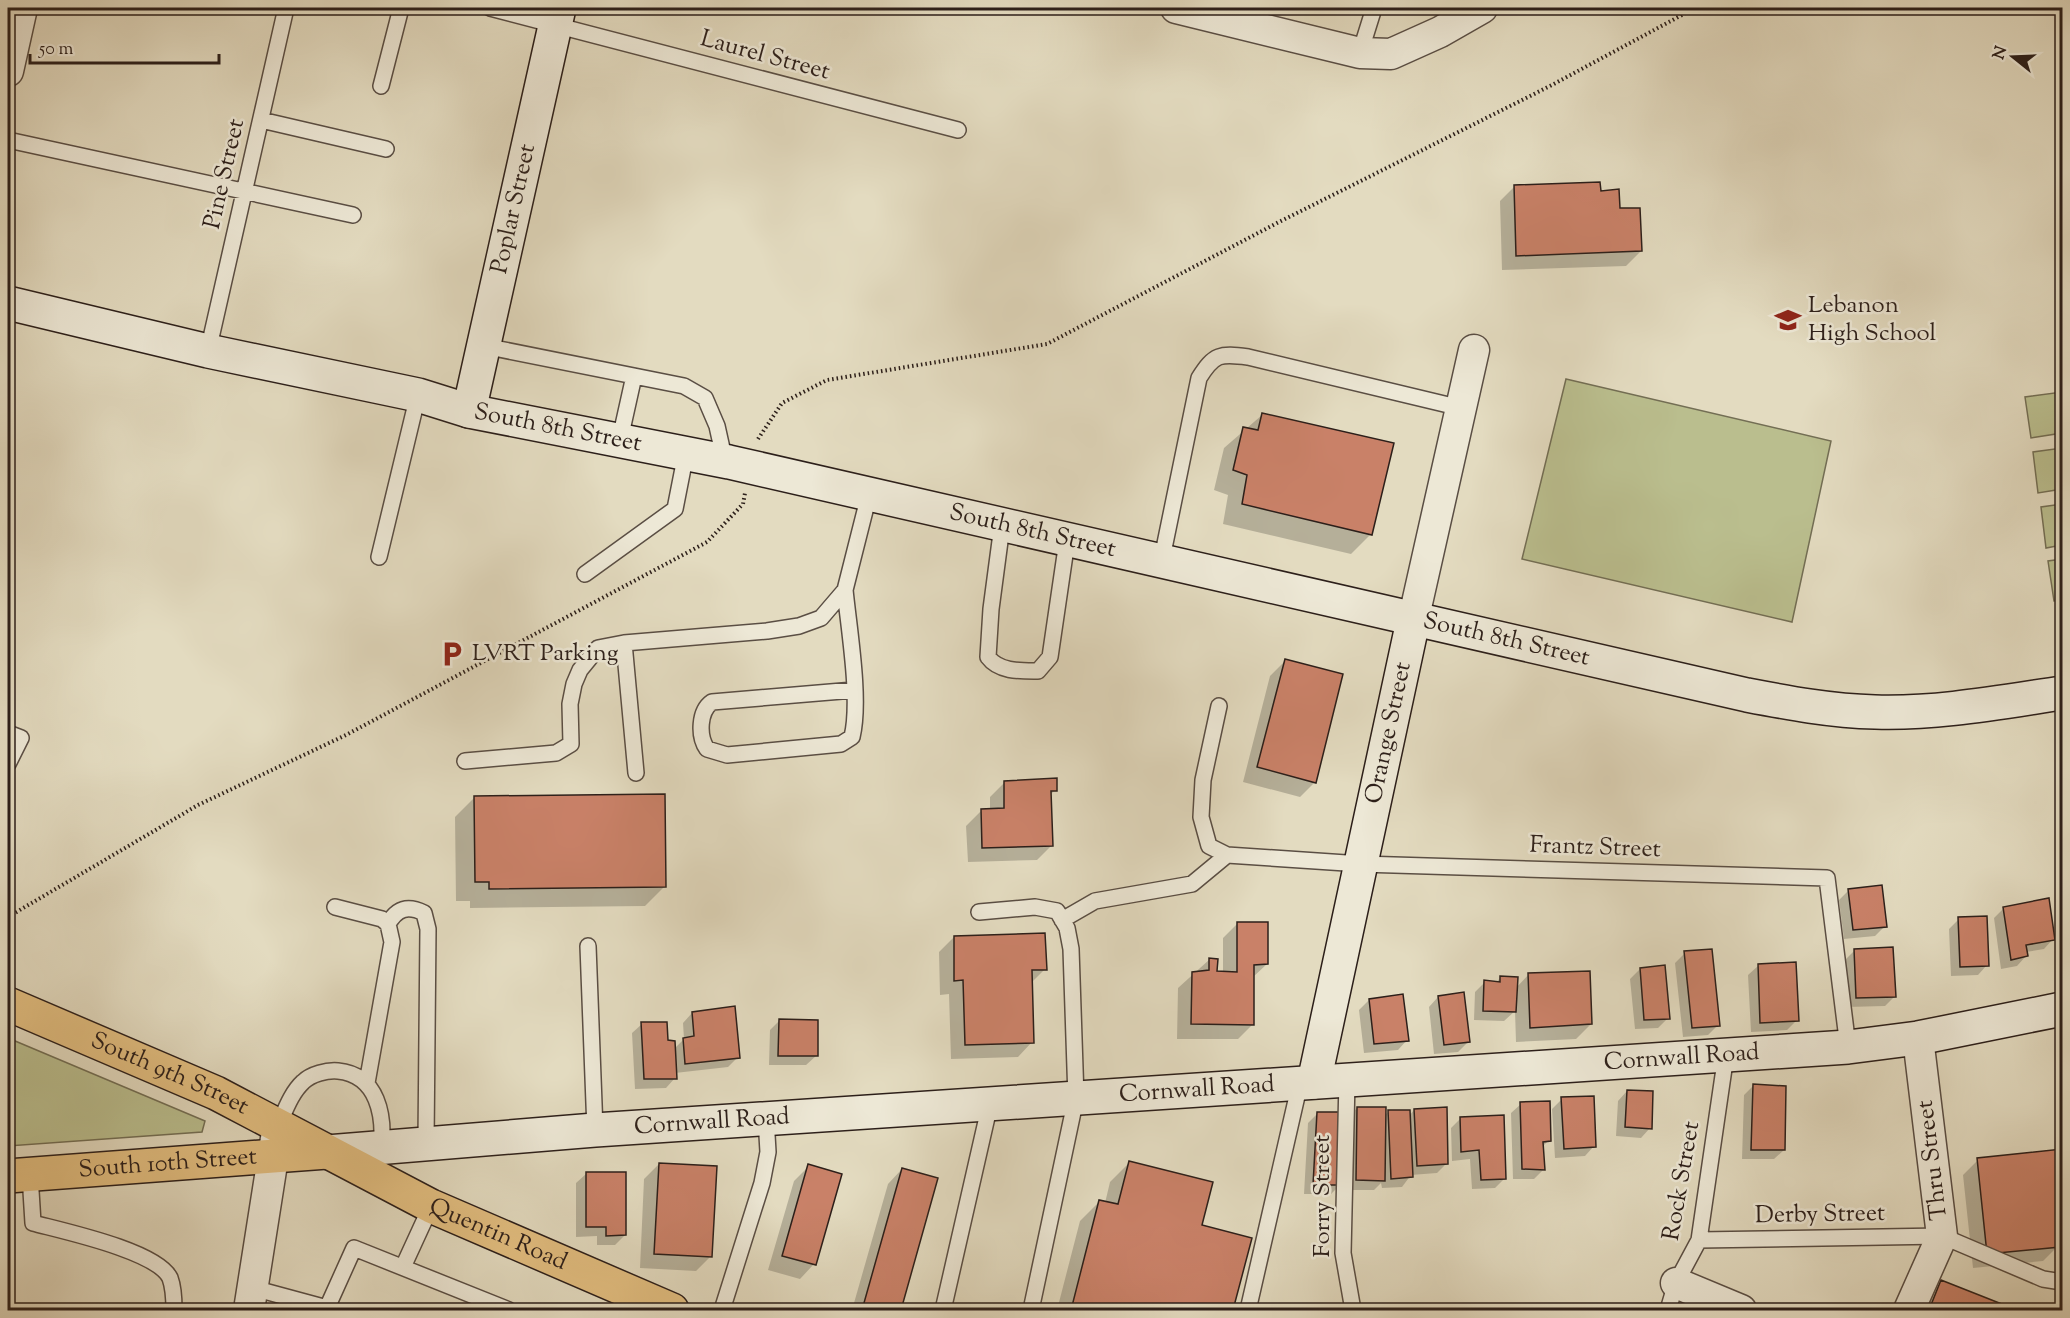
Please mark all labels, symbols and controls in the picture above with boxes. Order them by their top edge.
street label: Laurel Street [696,22,834,90]
scale bar [30,27,219,65]
north arrow [1983,27,2043,87]
text: 50 m [38,37,74,63]
text: N [1988,43,2014,63]
street label: Pine Street [196,115,254,233]
street label: Poplar Street [483,141,545,277]
place label: Lebanon High School [1808,289,1937,351]
school or university icon: Lebanon High School [1773,305,1803,335]
street label: South 8th Street [471,395,644,461]
street label: South 8th Street [946,496,1119,567]
street label: South 8th Street [1420,604,1593,675]
place label: LVRT Parking [472,637,619,671]
parking icon: LVRT Parking [437,639,467,669]
street label: Orange Street [1357,659,1421,807]
street label: Frantz Street [1529,829,1661,867]
street label: South 9th Street [85,1024,255,1124]
street label: Cornwall Road [1603,1036,1761,1080]
street label: Cornwall Road [1118,1068,1276,1112]
street label: Thru Street [1909,1098,1957,1222]
street label: Cornwall Road [633,1100,791,1144]
street label: Rock Street [1655,1119,1709,1243]
street label: Forry Street [1306,1134,1340,1258]
street label: South 10th Street [77,1140,258,1188]
street label: Quentin Road [423,1190,573,1280]
street label: Derby Street [1755,1197,1885,1233]

